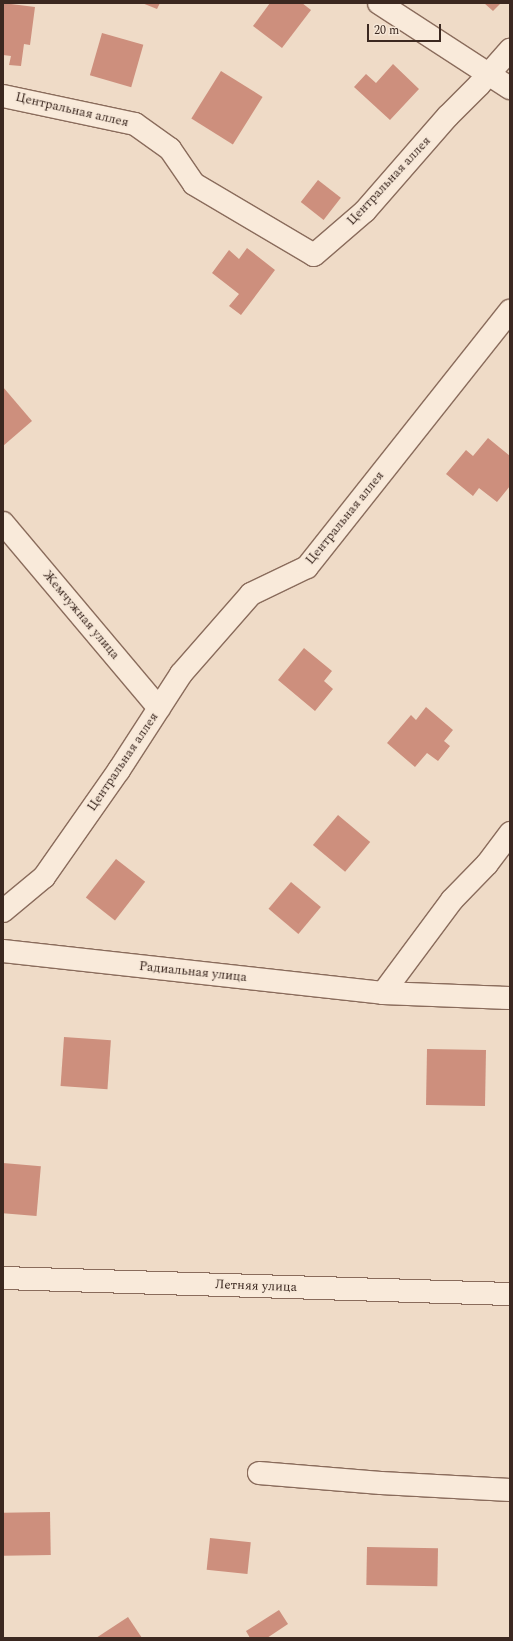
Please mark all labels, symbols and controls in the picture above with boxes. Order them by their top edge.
scale bar [369,16,443,42]
text: 20 m [374,21,399,40]
street label: Центральная аллея [14,89,130,131]
street label: Центральная аллея [344,133,434,229]
street label: Центральная аллея [303,468,387,568]
street label: Жемчужная улица [39,567,123,663]
street label: Центральная аллея [84,710,162,814]
street label: Радиальная улица [138,959,248,985]
street label: Летняя улица [215,1277,297,1295]

